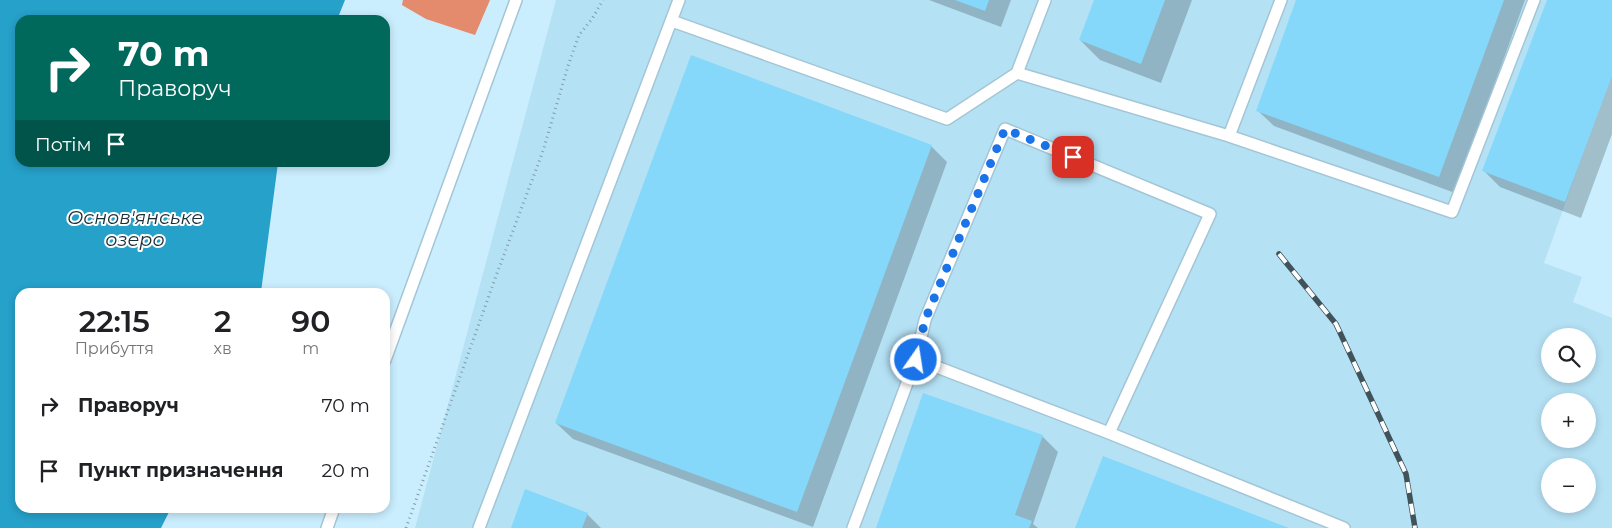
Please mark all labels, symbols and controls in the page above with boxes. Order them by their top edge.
text: 70 m [118,32,209,75]
icon: right [35,35,100,100]
text: Праворуч [118,75,232,102]
icon: arrive [102,130,130,158]
text: Потім [35,133,92,156]
pin [1052,136,1094,178]
icon: arrive [1059,143,1087,171]
water label: Основ'янське озеро [67,206,203,251]
text: 22:15 [79,303,150,340]
text: 2 [214,303,231,340]
text: 90 [291,303,330,340]
map controls [1541,328,1596,513]
button: search [1541,328,1596,383]
position arrow [889,333,941,385]
text: Прибуття [75,339,154,358]
text: хв [214,339,232,358]
text: m [302,339,319,358]
icon: right [35,392,63,420]
button: + [1541,393,1596,448]
text: Праворуч [78,394,179,417]
text: 70 m [321,394,370,417]
icon: arrive [35,457,63,485]
button: − [1541,458,1596,513]
text: Пункт призначення [78,459,284,482]
text: 20 m [322,459,370,482]

